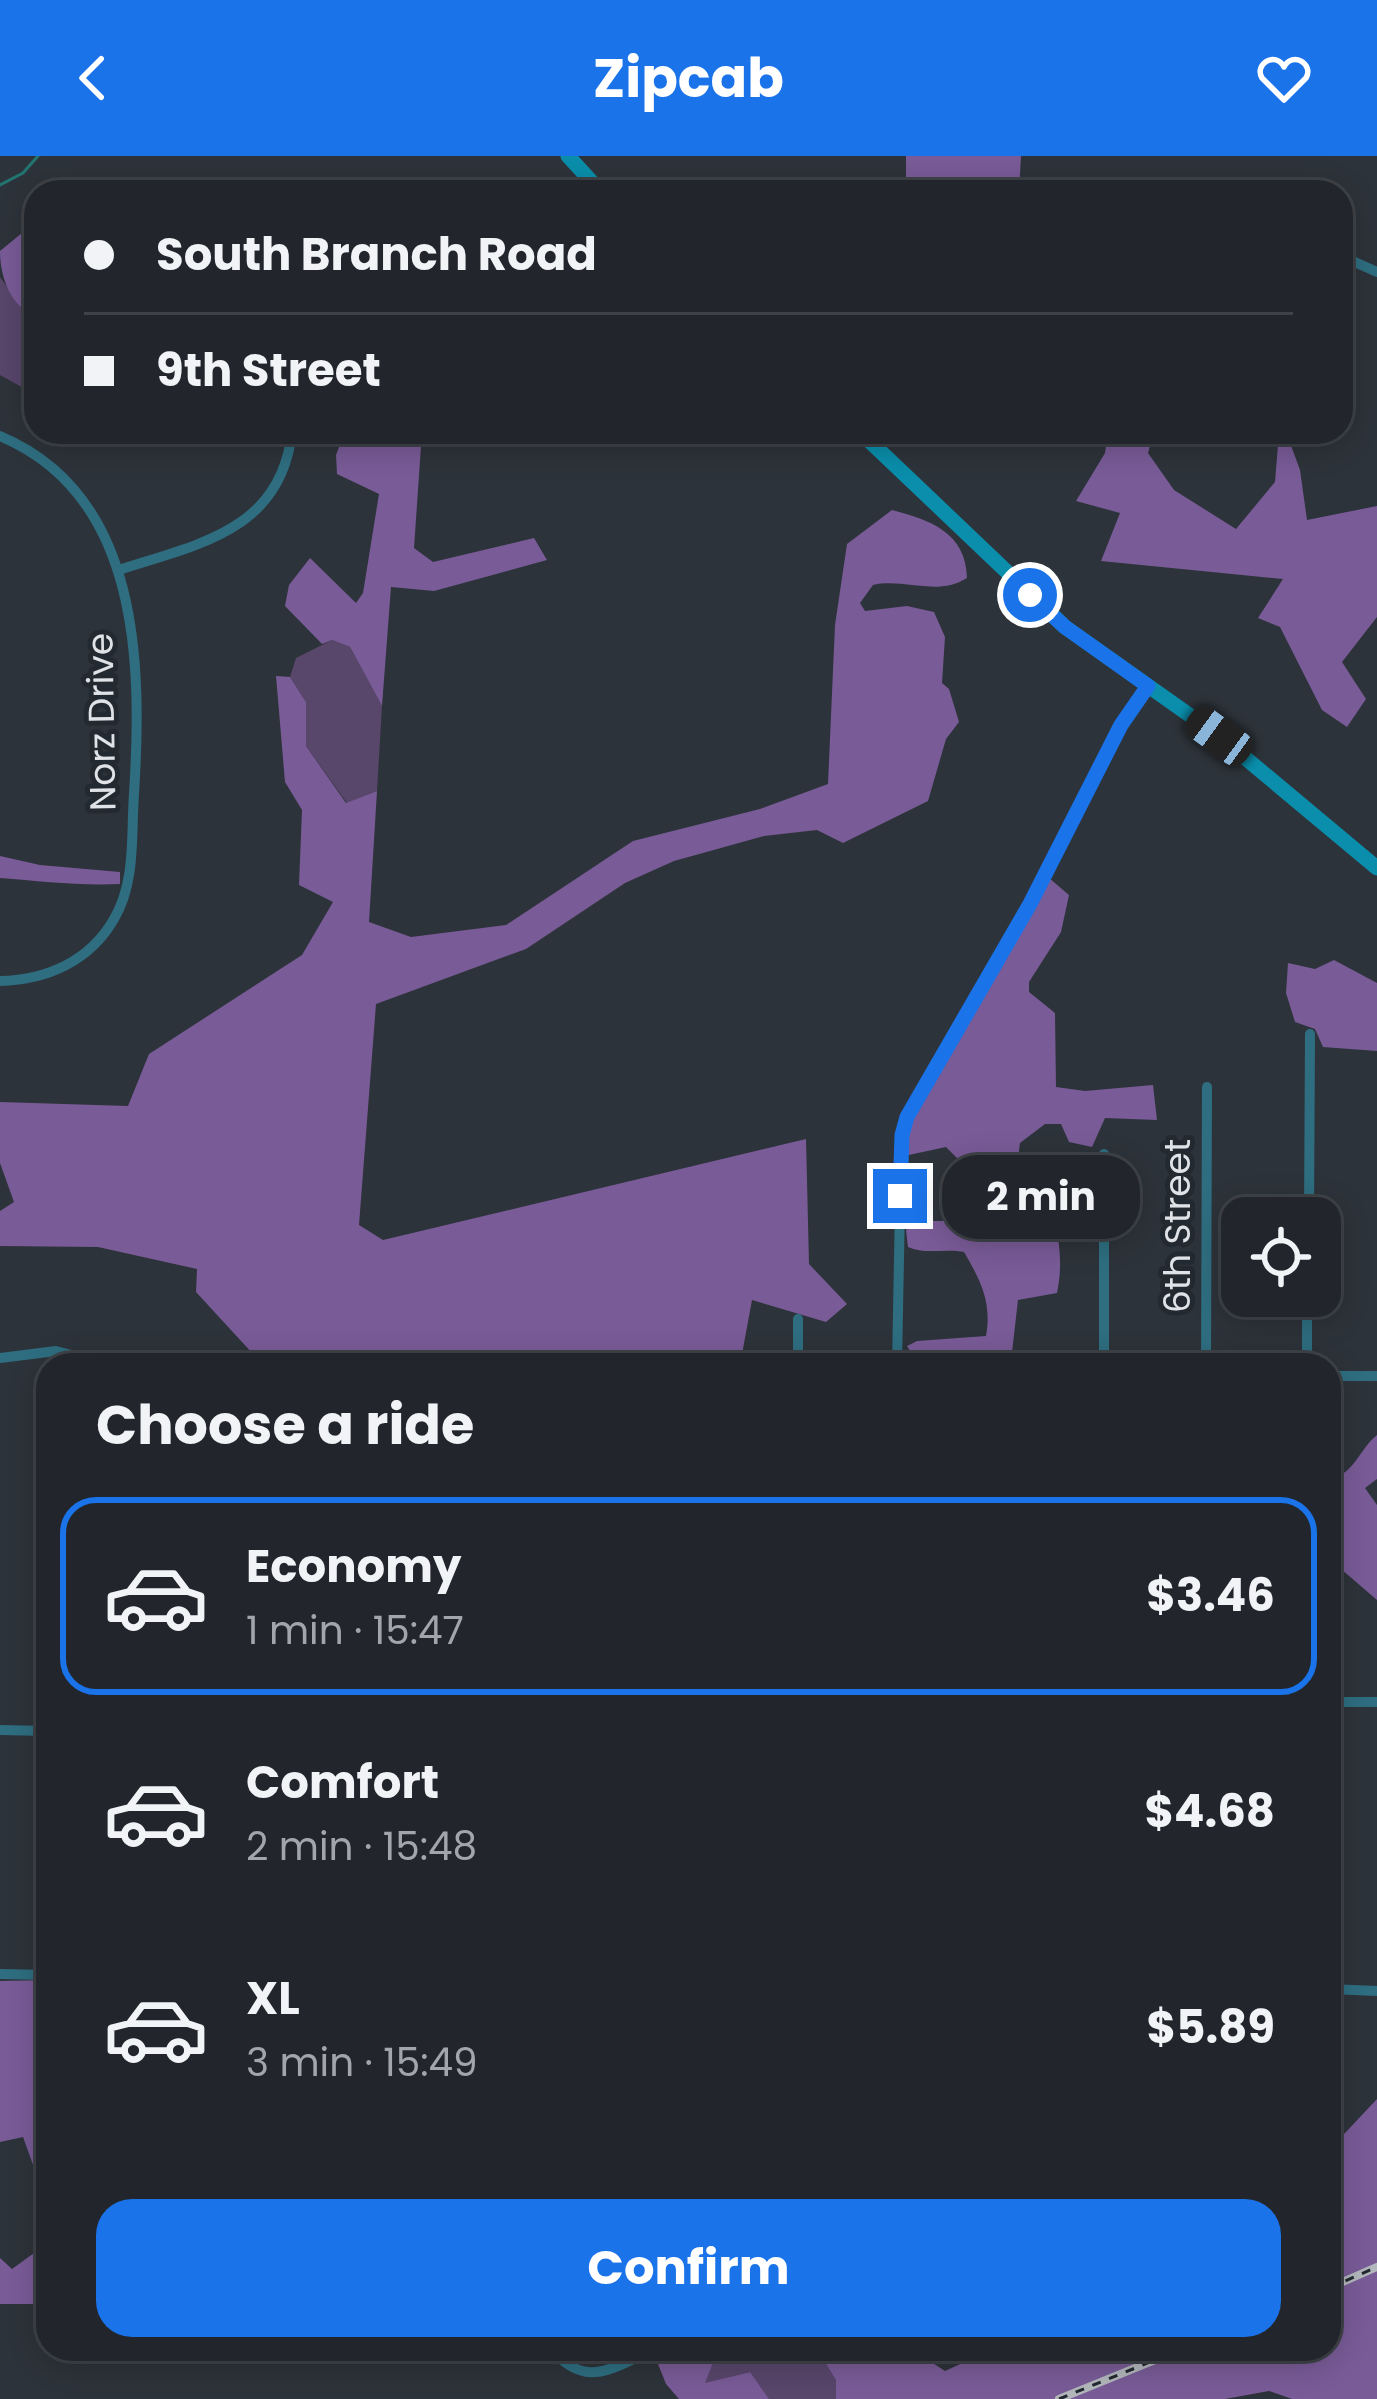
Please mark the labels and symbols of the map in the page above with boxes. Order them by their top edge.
route start [1003,568,1057,622]
street label: Norz Drive [74,633,129,811]
car [1179,700,1259,772]
street label: 6th Street [1152,1139,1203,1313]
callout: 2 min [942,1154,1140,1238]
route end [873,1169,927,1223]

